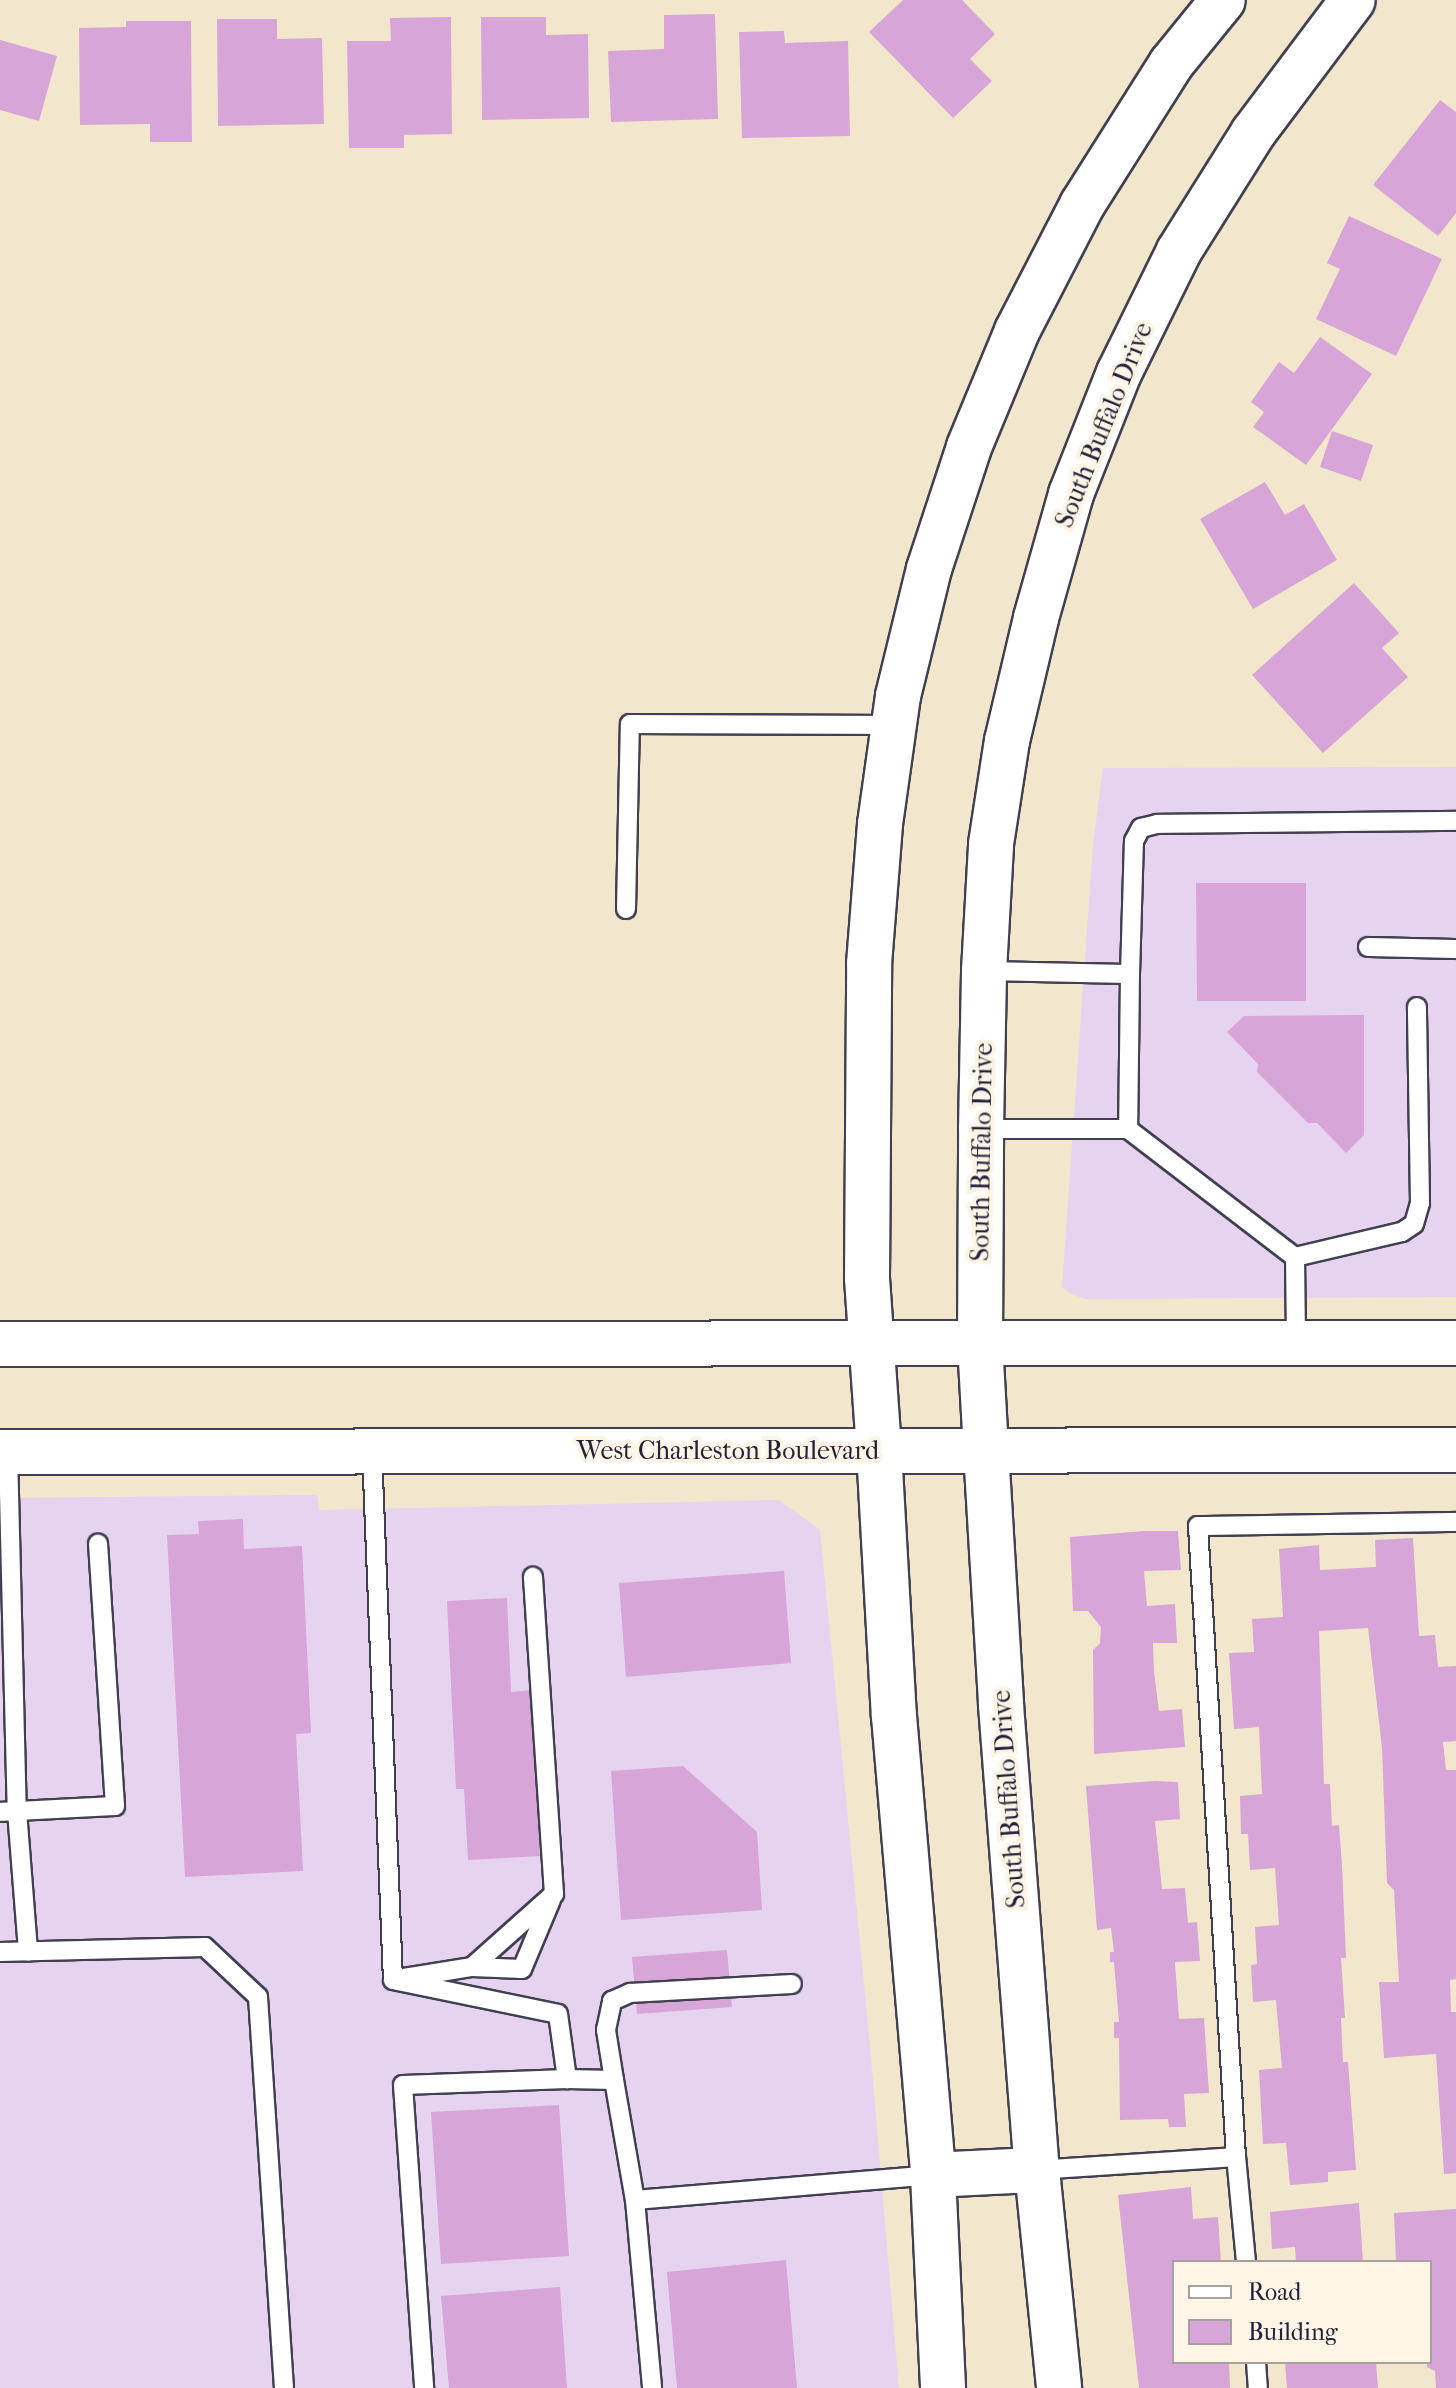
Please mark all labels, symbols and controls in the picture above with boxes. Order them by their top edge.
street label: South Buffalo Drive [1049,318,1159,532]
street label: South Buffalo Drive [964,1042,1000,1262]
street label: West Charleston Boulevard [577,1435,879,1467]
street label: South Buffalo Drive [986,1689,1032,1909]
legend [1172,2260,1432,2364]
text: Road [1248,2278,1301,2306]
text: Building [1248,2318,1338,2346]

